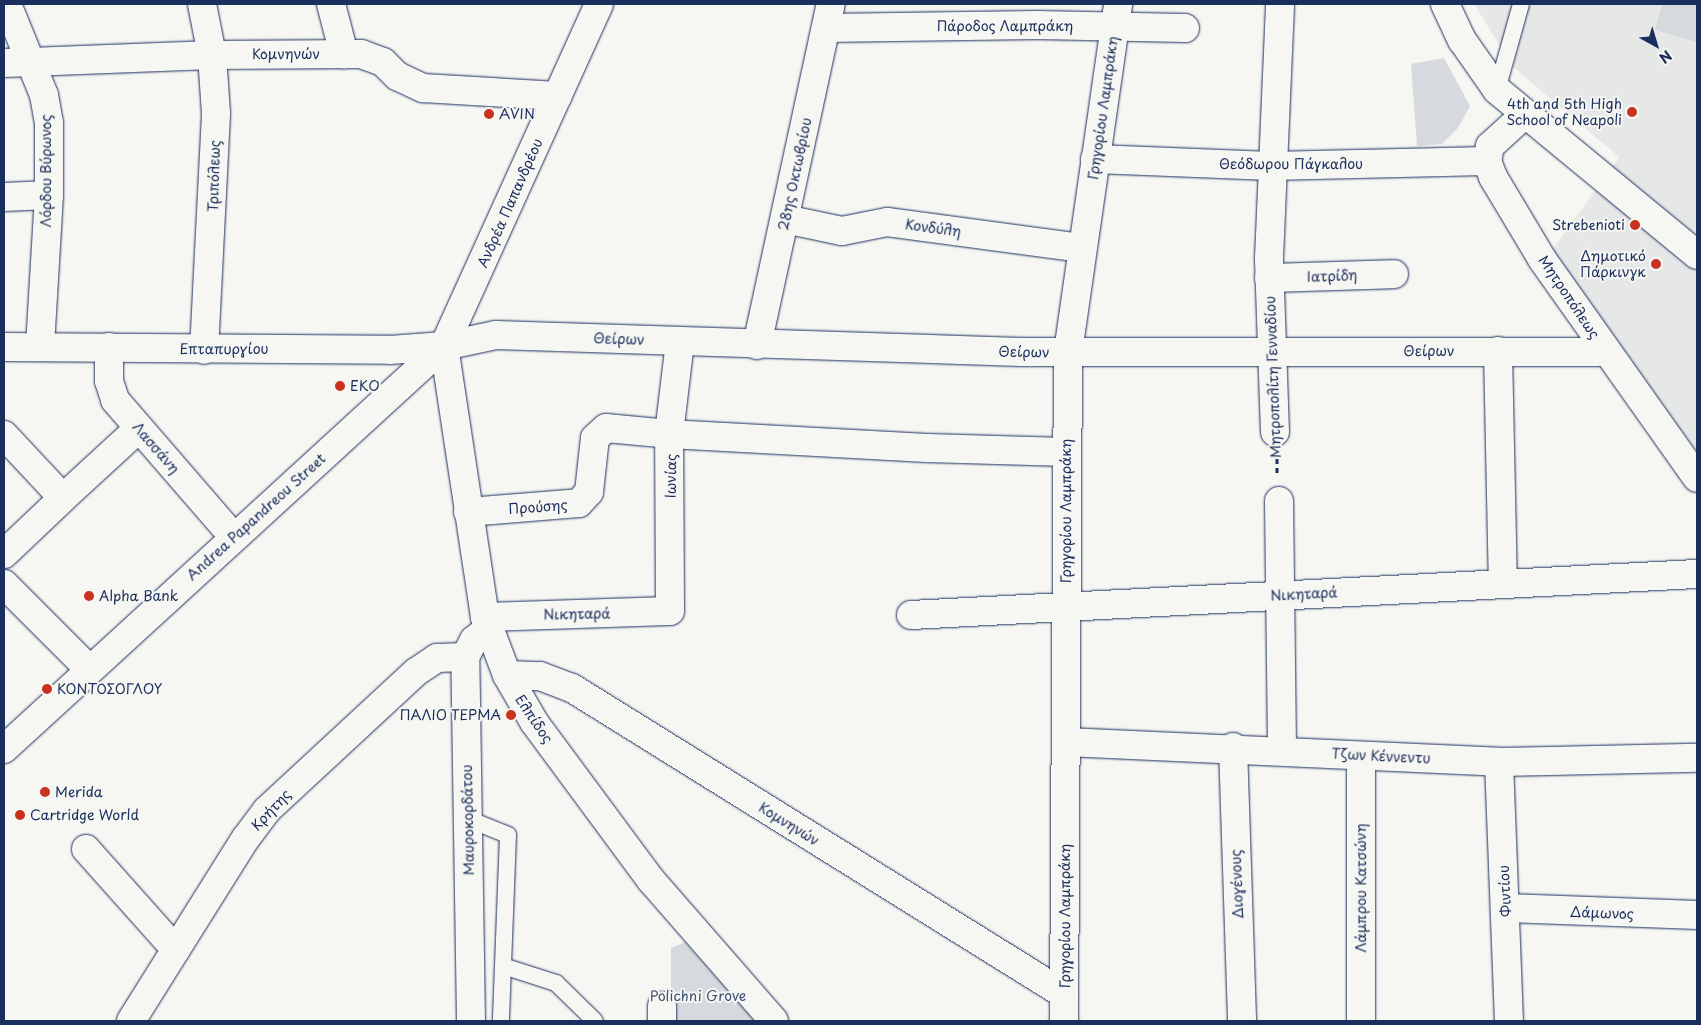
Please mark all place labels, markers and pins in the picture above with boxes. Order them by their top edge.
place label: 4th and 5th High School of Neapoli [1506,96,1622,128]
place label: AVIN [499,106,535,122]
marker: 4th and 5th High School of Neapoli [1626,106,1638,118]
marker: AVIN [483,108,495,120]
place label: Strebenioti [1552,217,1625,233]
marker: Strebenioti [1629,219,1641,231]
place label: Δημοτικό Πάρκινγκ [1580,248,1646,280]
marker: Δημοτικό Πάρκινγκ [1650,258,1662,270]
place label: ΕΚΟ [350,378,380,394]
marker: ΕΚΟ [334,380,346,392]
place label: Alpha Bank [99,588,178,604]
marker: Alpha Bank [83,590,95,602]
place label: ΚΟΝΤΟΣΟΓΛΟΥ [57,681,162,697]
marker: ΚΟΝΤΟΣΟΓΛΟΥ [41,683,53,695]
place label: ΠΑΛΙΟ ΤΕΡΜΑ [399,707,501,723]
marker: ΠΑΛΙΟ ΤΕΡΜΑ [505,709,517,721]
place label: Merida [55,784,103,800]
marker: Merida [39,786,51,798]
place label: Cartridge World [30,807,139,823]
marker: Cartridge World [14,809,26,821]

